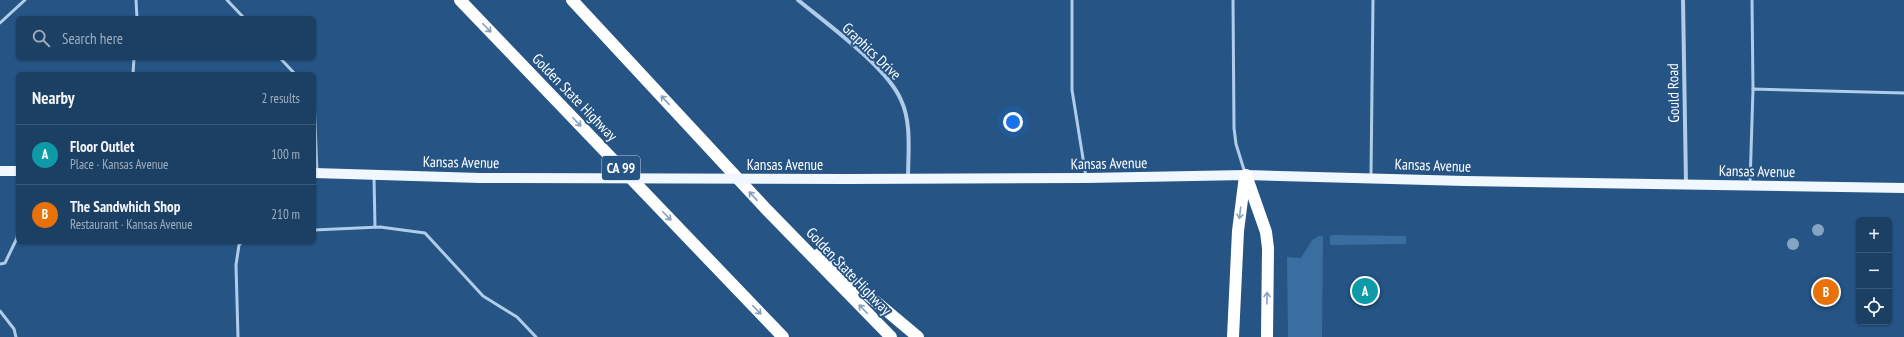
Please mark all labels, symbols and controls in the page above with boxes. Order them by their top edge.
search box [16,16,316,60]
street label: Graphics Drive [839,18,905,84]
one-way arrow [482,23,492,33]
icon: search [30,27,52,49]
text: Search here [62,29,123,48]
street label: Golden State Highway [528,49,622,145]
street label: Gould Road [1663,63,1683,123]
text: Nearby [32,87,75,109]
text: 2 results [261,90,300,107]
one-way arrow [661,96,670,106]
your location [1003,112,1023,132]
one-way arrow [572,117,582,127]
text: Floor Outlet [70,137,134,156]
text: A [42,146,48,163]
text: 100 m [271,146,300,163]
street label: Kansas Avenue [423,152,499,172]
street label: Kansas Avenue [1071,153,1147,173]
street label: Kansas Avenue [1394,154,1472,176]
street label: Kansas Avenue [747,155,823,174]
text: Place · Kansas Avenue [70,156,168,173]
road number: CA 99 [602,156,640,180]
street label: Kansas Avenue [1719,161,1795,181]
one-way arrow [749,190,758,201]
text: The Sandwhich Shop [70,197,180,216]
text: B [42,206,48,223]
text: 210 m [271,206,300,223]
one-way arrow [1236,206,1244,219]
one-way arrow [662,211,672,221]
text: Restaurant · Kansas Avenue [70,216,193,233]
map controls [1856,217,1892,325]
button: + [1856,217,1892,253]
street label: Golden State Highway [802,223,896,319]
button: − [1856,253,1892,289]
pin: A [1352,276,1378,306]
pin: B [1813,277,1839,307]
button: locate [1856,289,1892,325]
one-way arrow [1263,292,1271,305]
one-way arrow [859,304,868,314]
one-way arrow [752,305,762,315]

